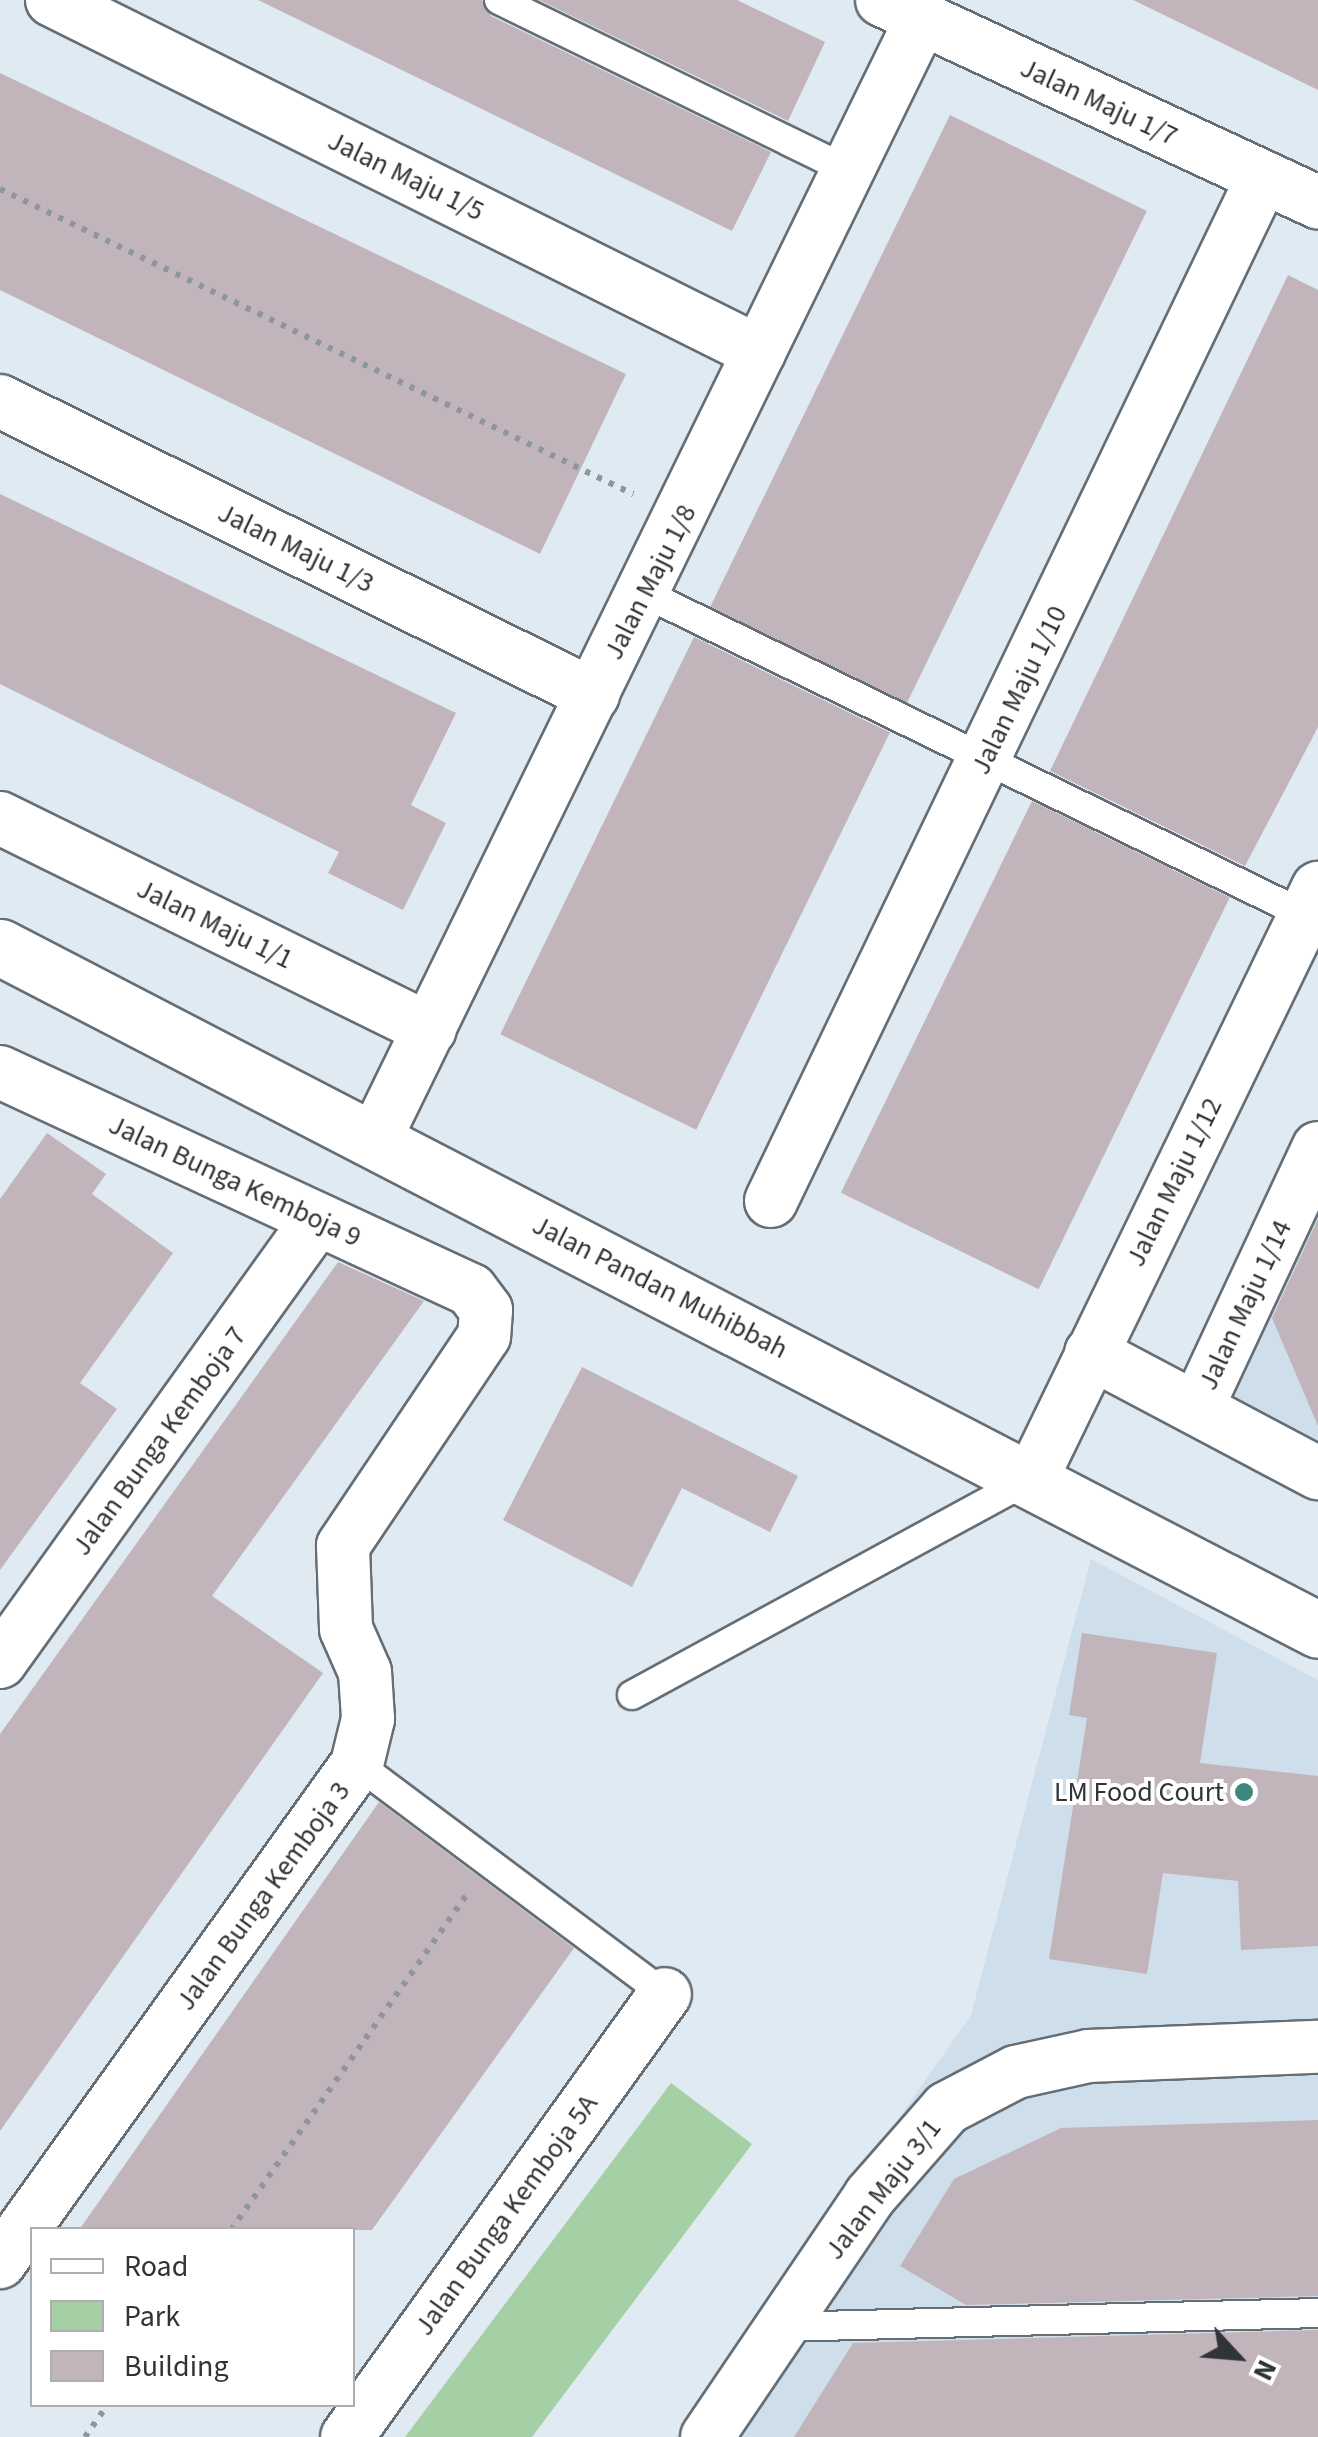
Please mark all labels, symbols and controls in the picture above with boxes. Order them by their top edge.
street label: Jalan Maju 1/7 [1015,51,1183,153]
street label: Jalan Maju 1/5 [322,124,490,228]
street label: Jalan Maju 1/3 [212,496,380,600]
street label: Jalan Maju 1/8 [597,499,703,665]
street label: Jalan Maju 1/10 [964,600,1074,780]
street label: Jalan Maju 1/1 [131,872,299,976]
street label: Jalan Maju 1/12 [1119,1092,1229,1272]
street label: Jalan Bunga Kemboja 9 [104,1108,366,1254]
street label: Jalan Pandan Muhibbah [527,1208,793,1366]
street label: Jalan Maju 1/14 [1191,1215,1299,1395]
street label: Jalan Bunga Kemboja 7 [65,1320,253,1562]
street label: Jalan Bunga Kemboja 3 [169,1775,357,2017]
place label: LM Food Court [1054,1775,1224,1809]
marker: LM Food Court [1233,1781,1255,1803]
street label: Jalan Bunga Kemboja 5A [407,2088,605,2342]
street label: Jalan Maju 3/1 [818,2112,948,2266]
legend [30,2227,355,2407]
text: Road [124,2245,188,2288]
text: Park [124,2295,180,2338]
north arrow [1188,2307,1288,2407]
text: Building [124,2345,229,2388]
text: N [1243,2353,1287,2387]

